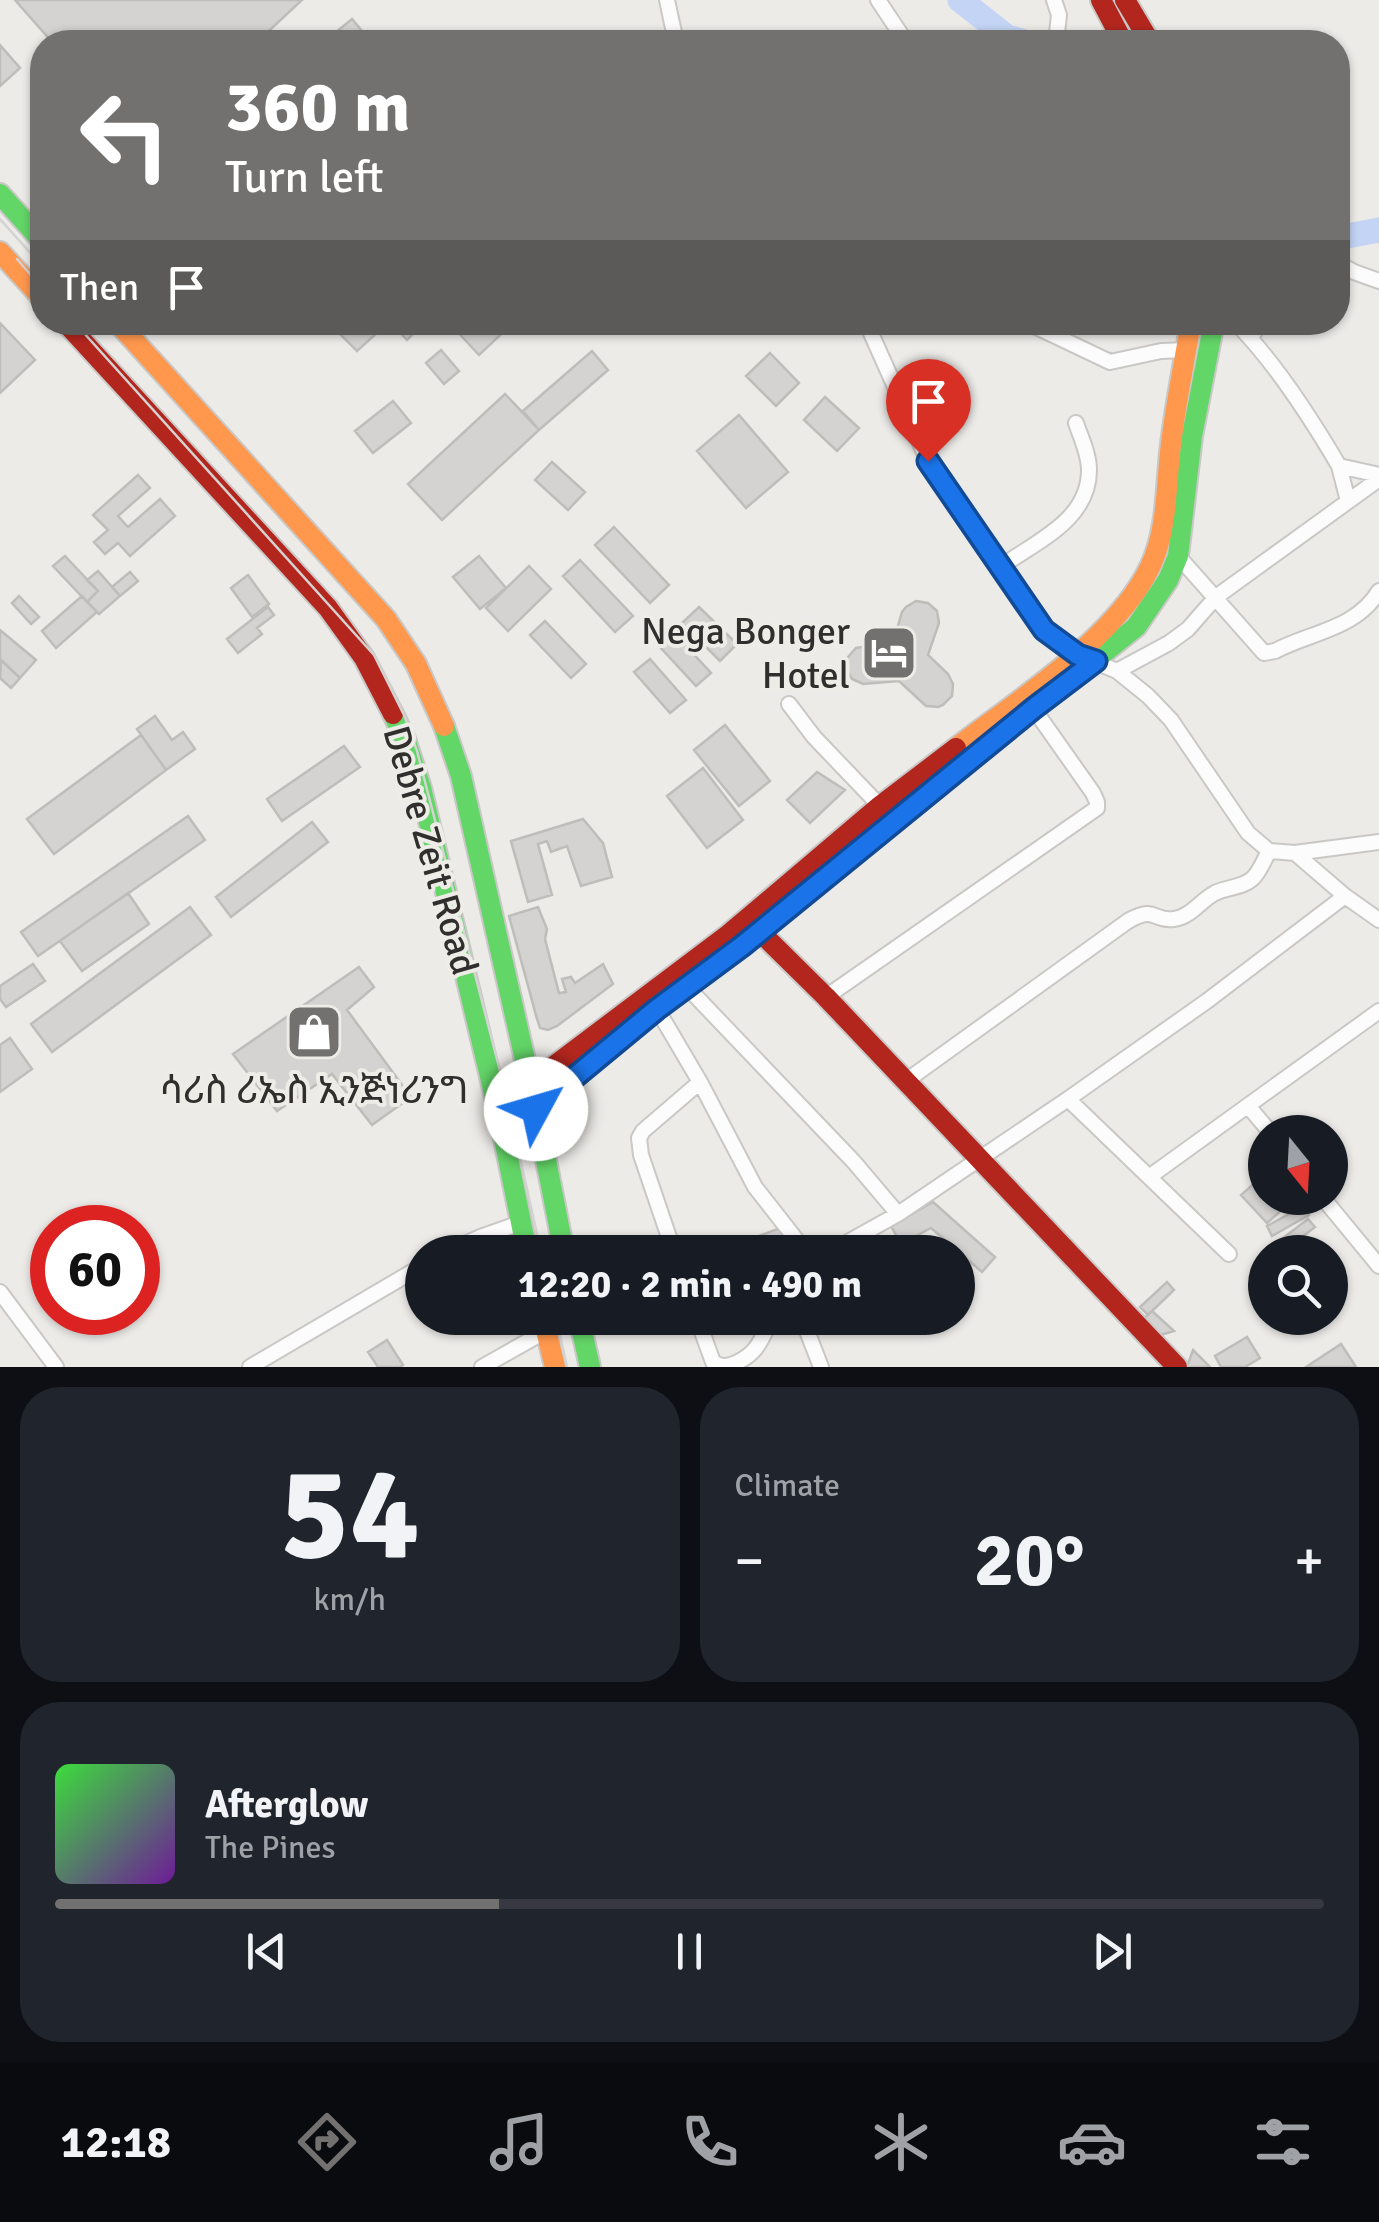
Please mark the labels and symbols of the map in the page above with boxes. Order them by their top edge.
pin [886,359,971,462]
place label: Nega Bonger Hotel [641,608,850,699]
hotel icon: Nega Bonger Hotel [859,623,919,683]
street label: Debre Zeit Road [373,720,489,980]
shop icon: ሳሪስ ሪኤስ ኢንጅነሪንግ [284,1002,344,1062]
position arrow [484,1057,588,1161]
place label: ሳሪስ ሪኤስ ኢንጅነሪንግ [160,1067,468,1114]
north arrow [1248,1115,1348,1215]
speed limit sign: 60 [30,1205,160,1335]

